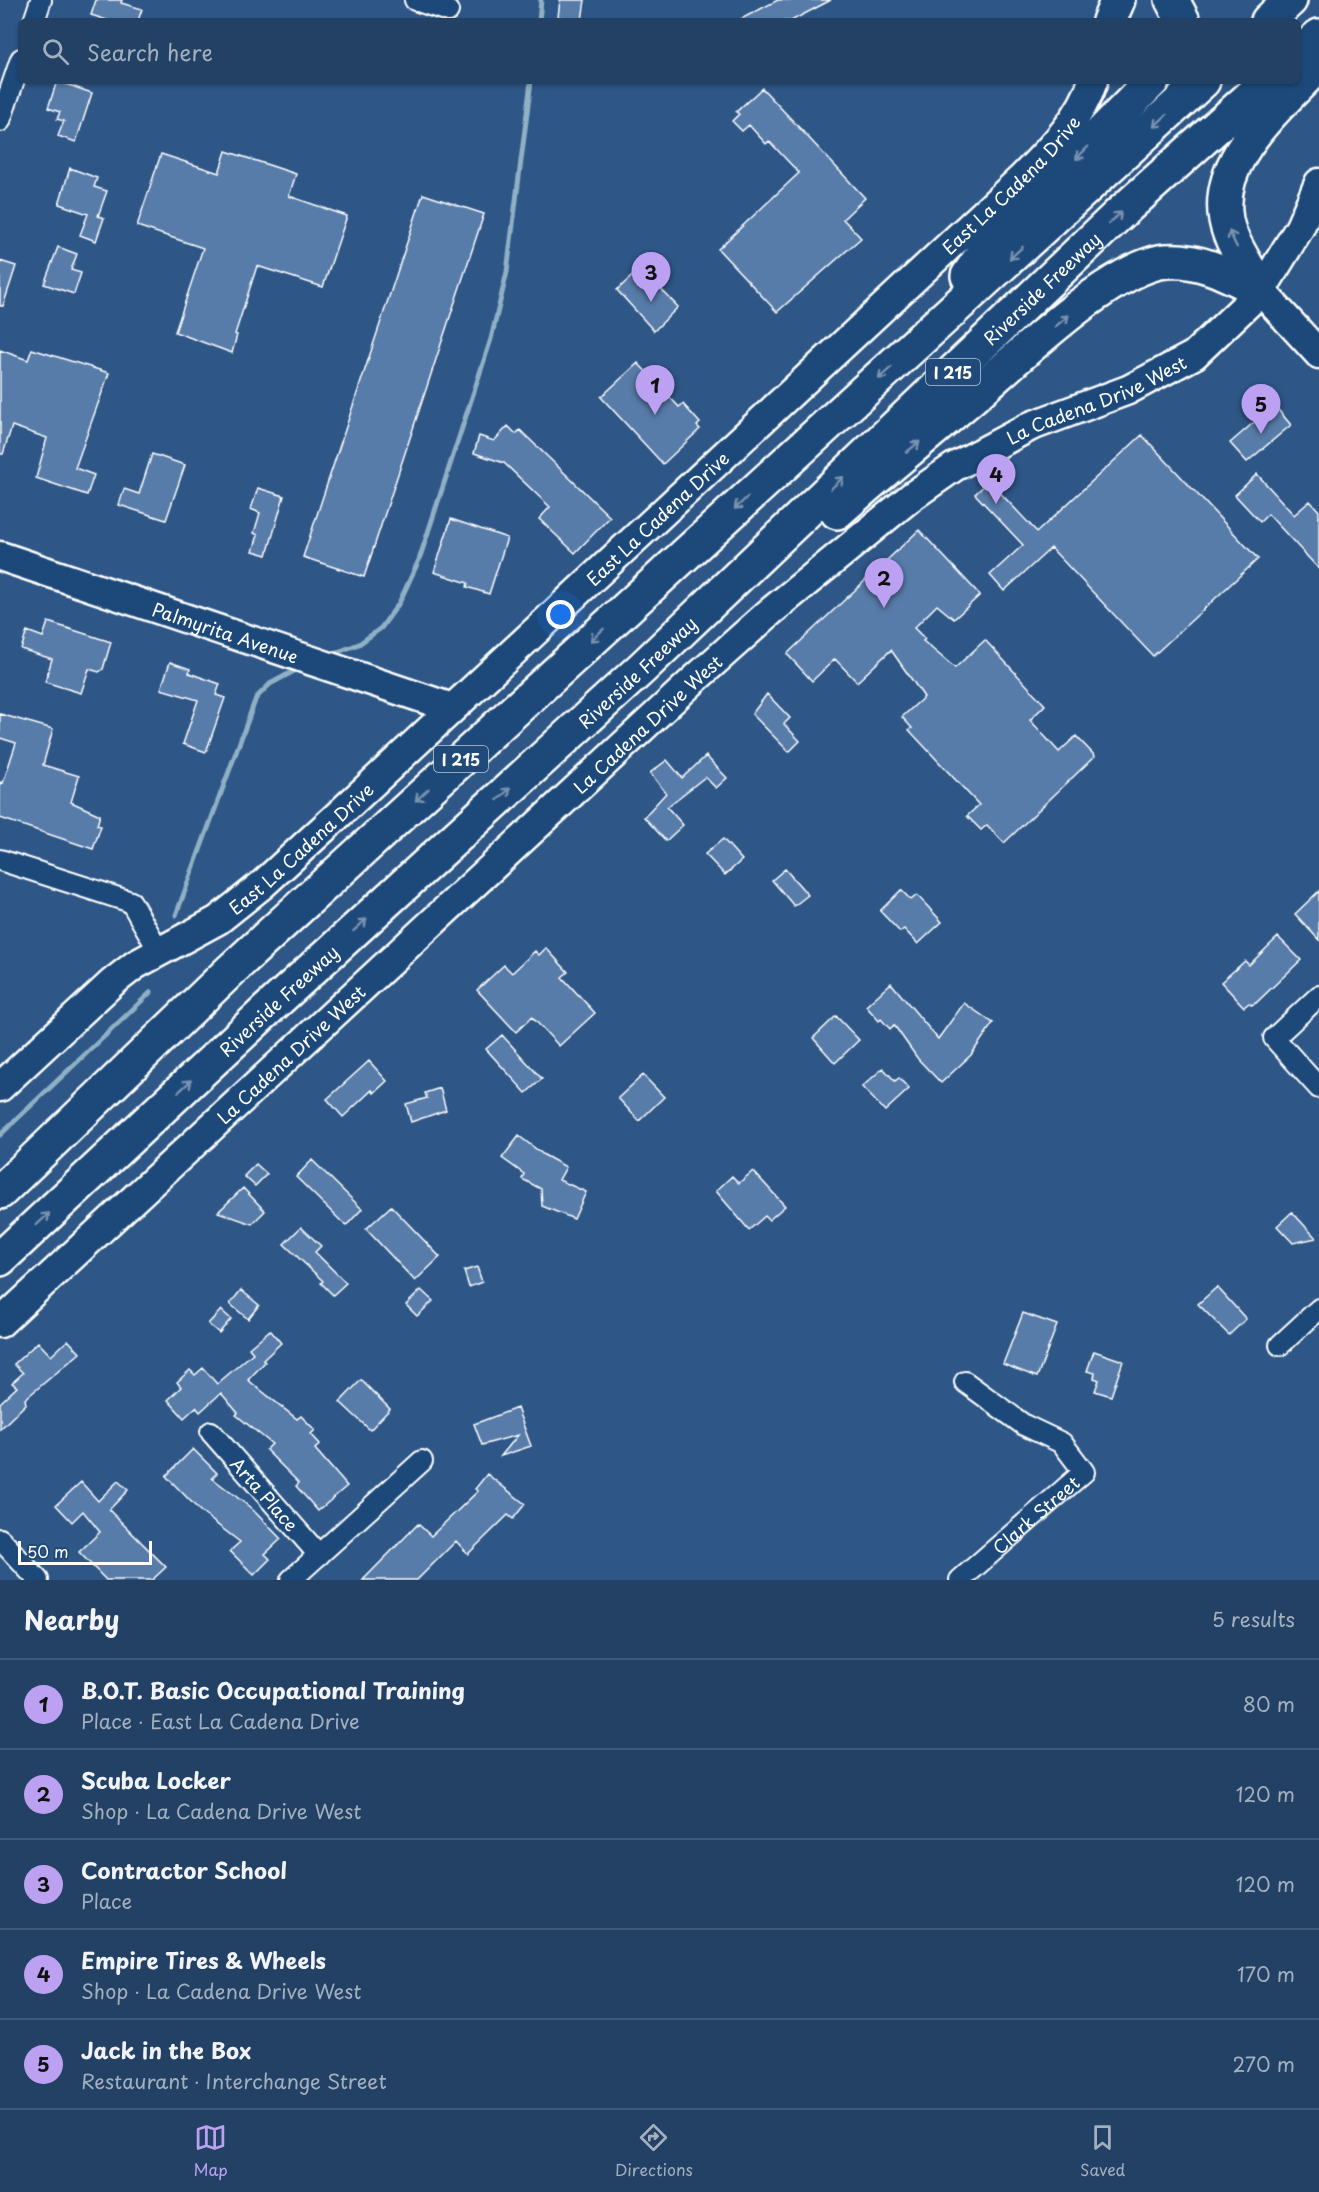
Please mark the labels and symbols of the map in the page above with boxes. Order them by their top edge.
street label: East La Cadena Drive [935,110,1086,260]
one-way arrow [1152,114,1167,128]
one-way arrow [1074,145,1089,160]
one-way arrow [1107,211,1122,225]
street label: Riverside Freeway [976,225,1106,351]
one-way arrow [1227,230,1239,248]
one-way arrow [1009,246,1024,260]
pin: 3 [632,252,670,302]
one-way arrow [1054,314,1069,328]
street label: La Cadena Drive West [1001,348,1191,450]
road number: I 215 [926,359,980,385]
pin: 1 [636,366,674,415]
one-way arrow [878,366,893,380]
pin: 5 [1242,384,1280,434]
one-way arrow [905,440,920,454]
street label: East La Cadena Drive [580,444,735,591]
pin: 4 [976,454,1016,504]
one-way arrow [829,476,844,490]
one-way arrow [734,496,749,510]
pin: 2 [864,558,904,608]
street label: Palmyrita Avenue [149,595,302,669]
your location [546,600,575,629]
street label: Riverside Freeway [571,610,702,734]
one-way arrow [590,628,605,642]
street label: La Cadena Drive West [567,648,727,799]
road number: I 215 [434,746,488,772]
street label: East La Cadena Drive [222,776,379,920]
one-way arrow [496,787,511,801]
one-way arrow [415,788,430,802]
one-way arrow [352,918,367,932]
street label: Riverside Freeway [212,938,344,1062]
street label: La Cadena Drive West [210,978,371,1130]
one-way arrow [178,1079,193,1093]
one-way arrow [35,1212,50,1226]
street label: Arta Place [225,1450,305,1537]
street label: Clark Street [986,1469,1085,1560]
scale bar [18,1538,152,1566]

